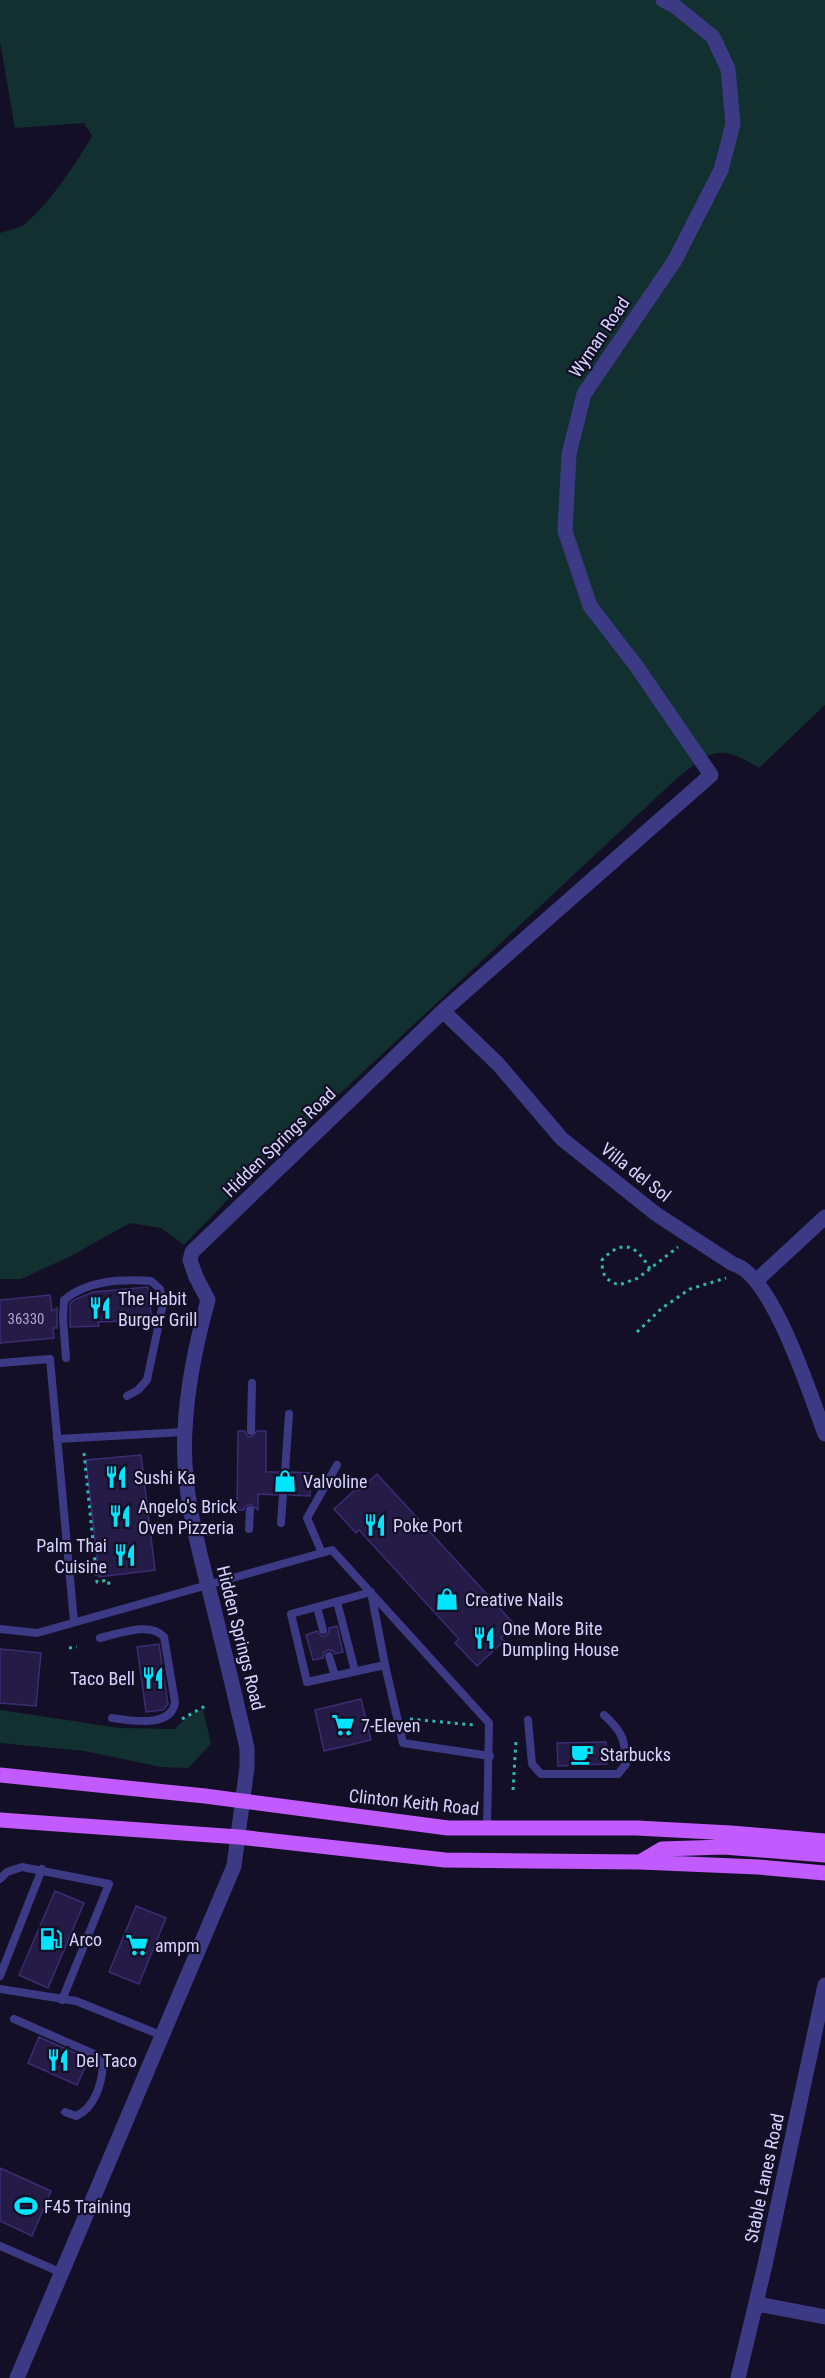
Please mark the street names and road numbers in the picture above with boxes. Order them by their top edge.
street label: Wyman Road [564,293,634,381]
street label: Hidden Springs Road [218,1083,340,1201]
street label: Villa del Sol [597,1138,675,1206]
street label: Hidden Springs Road [213,1563,269,1713]
street label: Clinton Keith Road [348,1785,480,1819]
street label: Stable Lanes Road [740,2111,788,2245]

